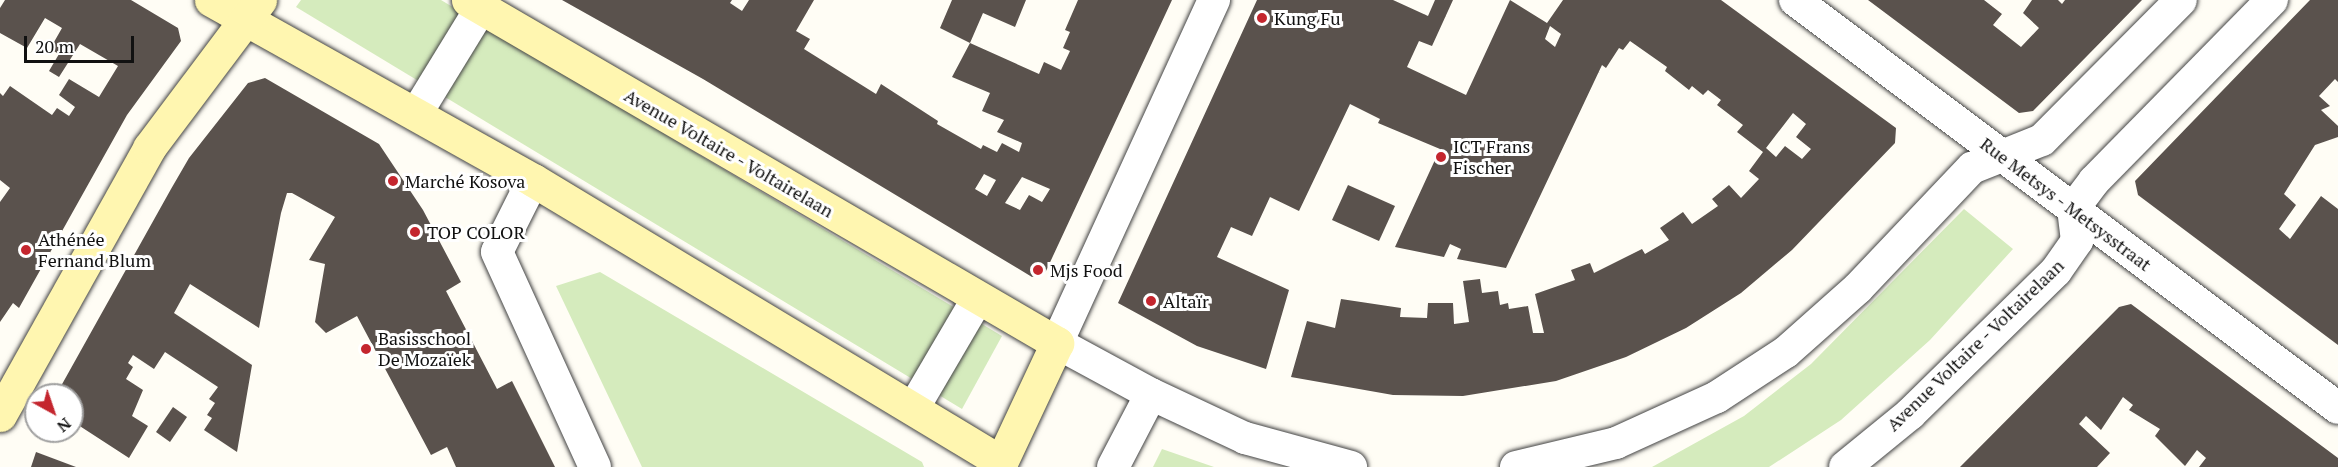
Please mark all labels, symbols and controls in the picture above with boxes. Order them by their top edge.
place label: Kung Fu [1274,7,1341,29]
marker: Kung Fu [1255,11,1269,25]
scale bar [27,24,136,62]
text: 20 m [35,34,74,58]
street label: Avenue Voltaire - Voltairelaan [620,84,838,222]
street label: Rue Metsys - Metsysstraat [1976,132,2156,276]
place label: ICT Frans Fischer [1453,136,1530,178]
marker: ICT Frans Fischer [1434,150,1448,164]
place label: Marché Kosova [405,170,525,192]
marker: Marché Kosova [386,174,400,188]
place label: TOP COLOR [427,221,525,243]
marker: TOP COLOR [408,225,422,239]
place label: Athénée Fernand Blum [38,229,151,272]
marker: Athénée Fernand Blum [19,243,33,257]
street label: Avenue Voltaire - Voltairelaan [1881,254,2069,436]
place label: Mjs Food [1050,259,1123,281]
marker: Mjs Food [1031,263,1045,277]
place label: Altaïr [1163,290,1209,312]
marker: Altaïr [1144,294,1158,308]
place label: Basisschool De Mozaïek [378,328,471,370]
marker: Basisschool De Mozaïek [359,342,373,356]
north arrow [24,383,84,443]
text: N [53,413,76,438]

